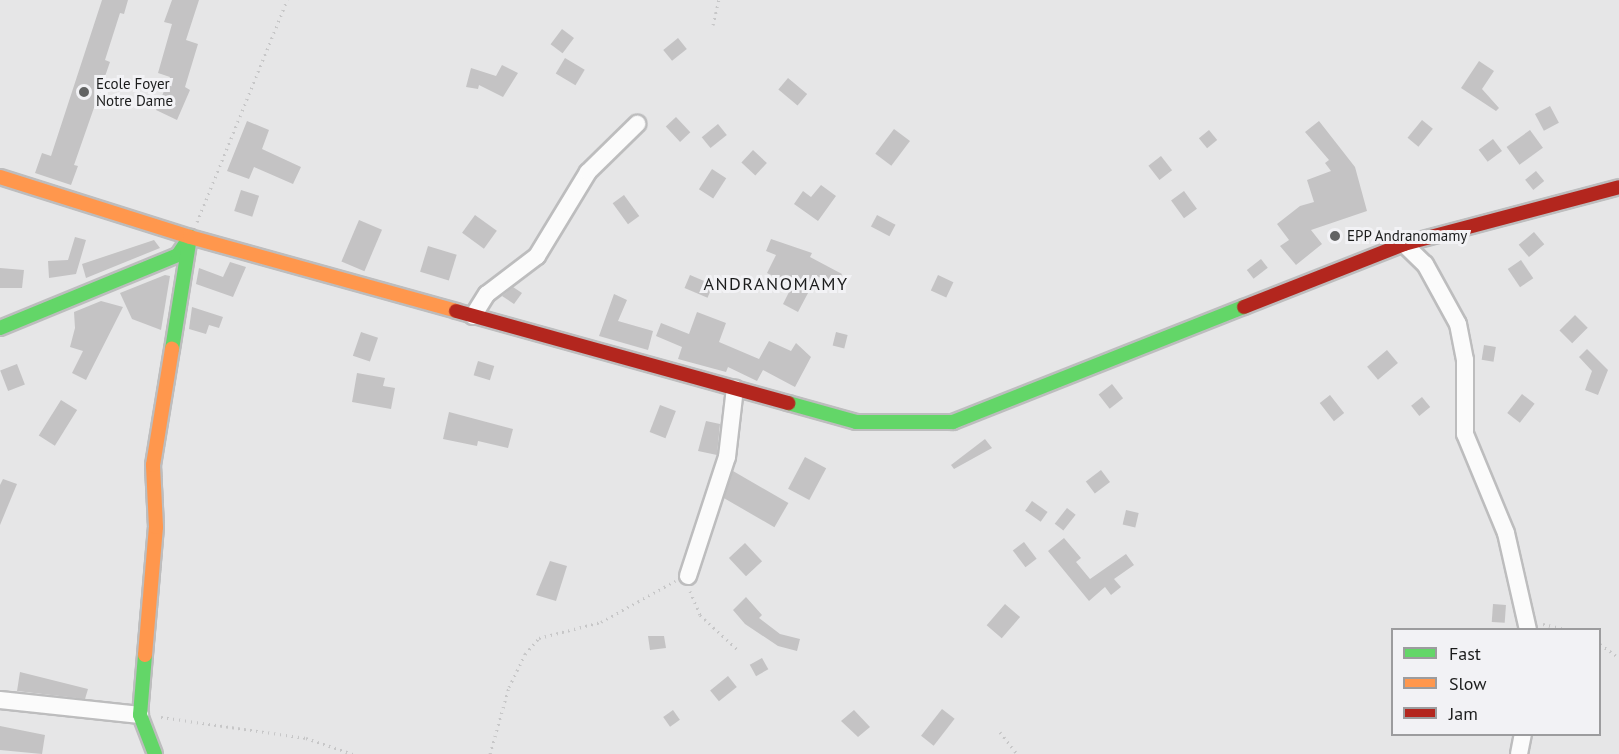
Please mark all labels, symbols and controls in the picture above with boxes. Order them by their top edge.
place label: Ecole Foyer Notre Dame [96,74,173,109]
marker: Ecole Foyer Notre Dame [77,85,91,99]
place label: EPP Andranomamy [1347,227,1468,245]
marker: EPP Andranomamy [1328,229,1342,243]
district label: ANDRANOMAMY [703,273,849,295]
legend [1391,628,1601,736]
text: Fast [1449,642,1481,665]
text: Slow [1449,672,1487,695]
text: Jam [1449,702,1478,725]

